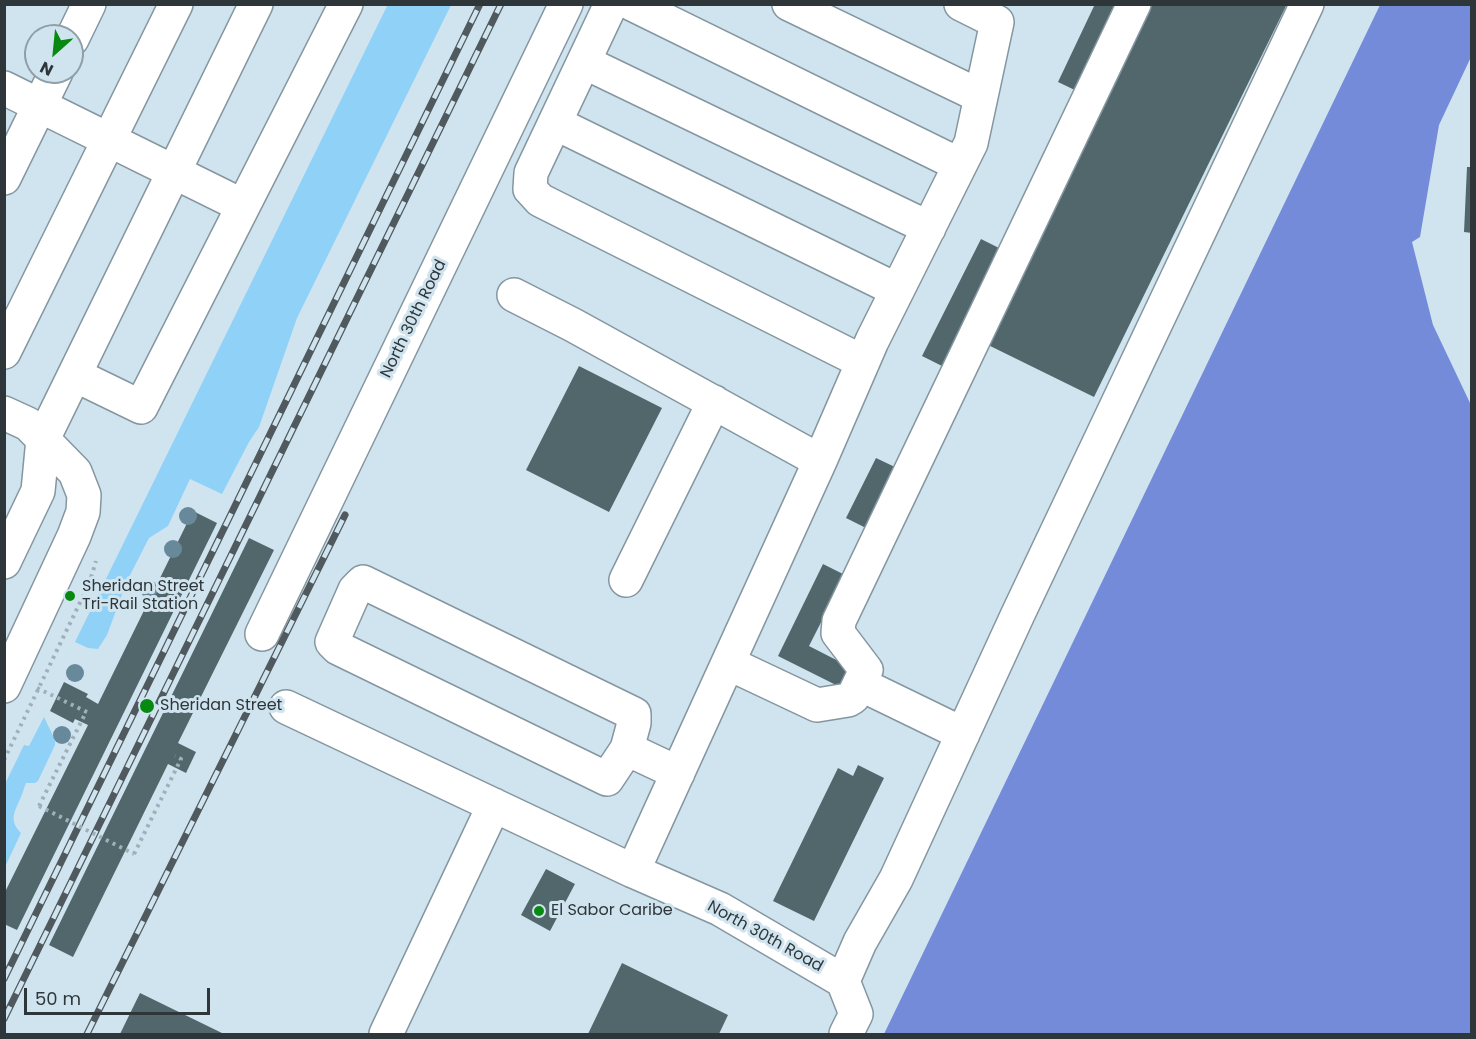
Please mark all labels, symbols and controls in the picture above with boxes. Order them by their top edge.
north arrow [24,24,84,84]
text: N [36,56,57,82]
street label: North 30th Road [377,257,451,381]
place label: Sheridan Street Tri-Rail Station [82,577,204,615]
marker: Sheridan Street Tri-Rail Station [63,589,77,603]
place label: Sheridan Street [160,696,282,716]
marker: Sheridan Street [138,697,156,715]
street label: North 30th Road [704,897,826,977]
place label: El Sabor Caribe [551,901,673,921]
marker: El Sabor Caribe [532,904,546,918]
scale bar [27,976,213,1014]
text: 50 m [35,986,81,1011]

